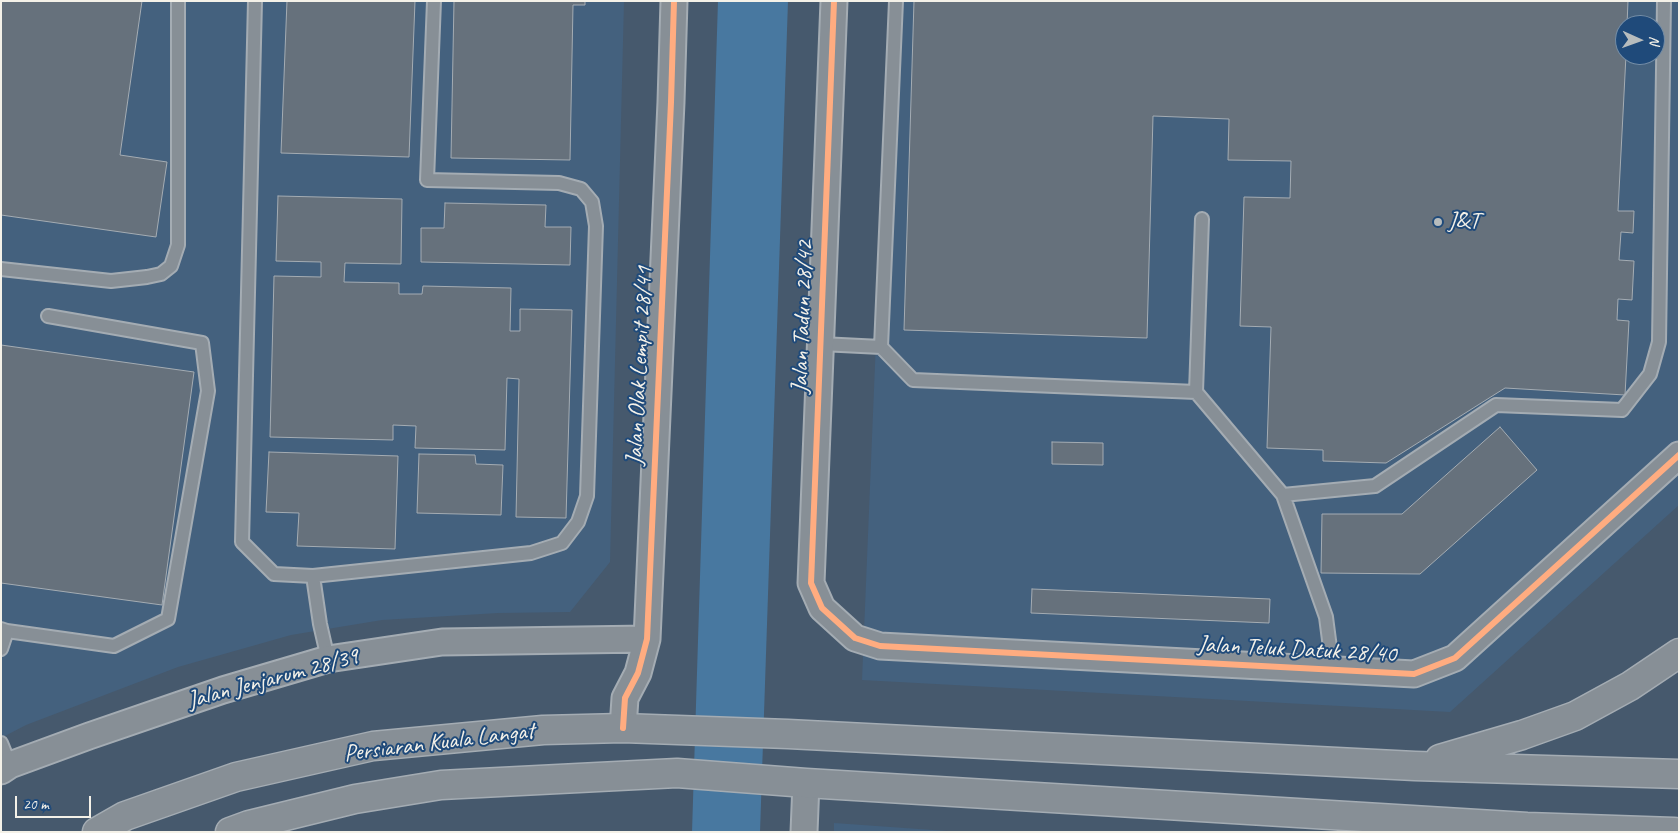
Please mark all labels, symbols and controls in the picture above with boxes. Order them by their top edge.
north arrow [1615,15,1665,65]
text: N [1646,36,1663,45]
place label: J&T [1448,208,1480,236]
marker: J&T [1432,216,1444,228]
street label: Jalan Tadun 28/42 [786,240,820,394]
street label: Jalan Olak Lempit 28/41 [620,266,660,466]
street label: Jalan Teluk Datuk 28/40 [1197,630,1397,670]
street label: Jalan Jenjarum 28/39 [184,642,362,716]
street label: Persiaran Kuala Langat [342,717,536,769]
scale bar [18,786,94,818]
text: 20 m [23,795,49,814]

